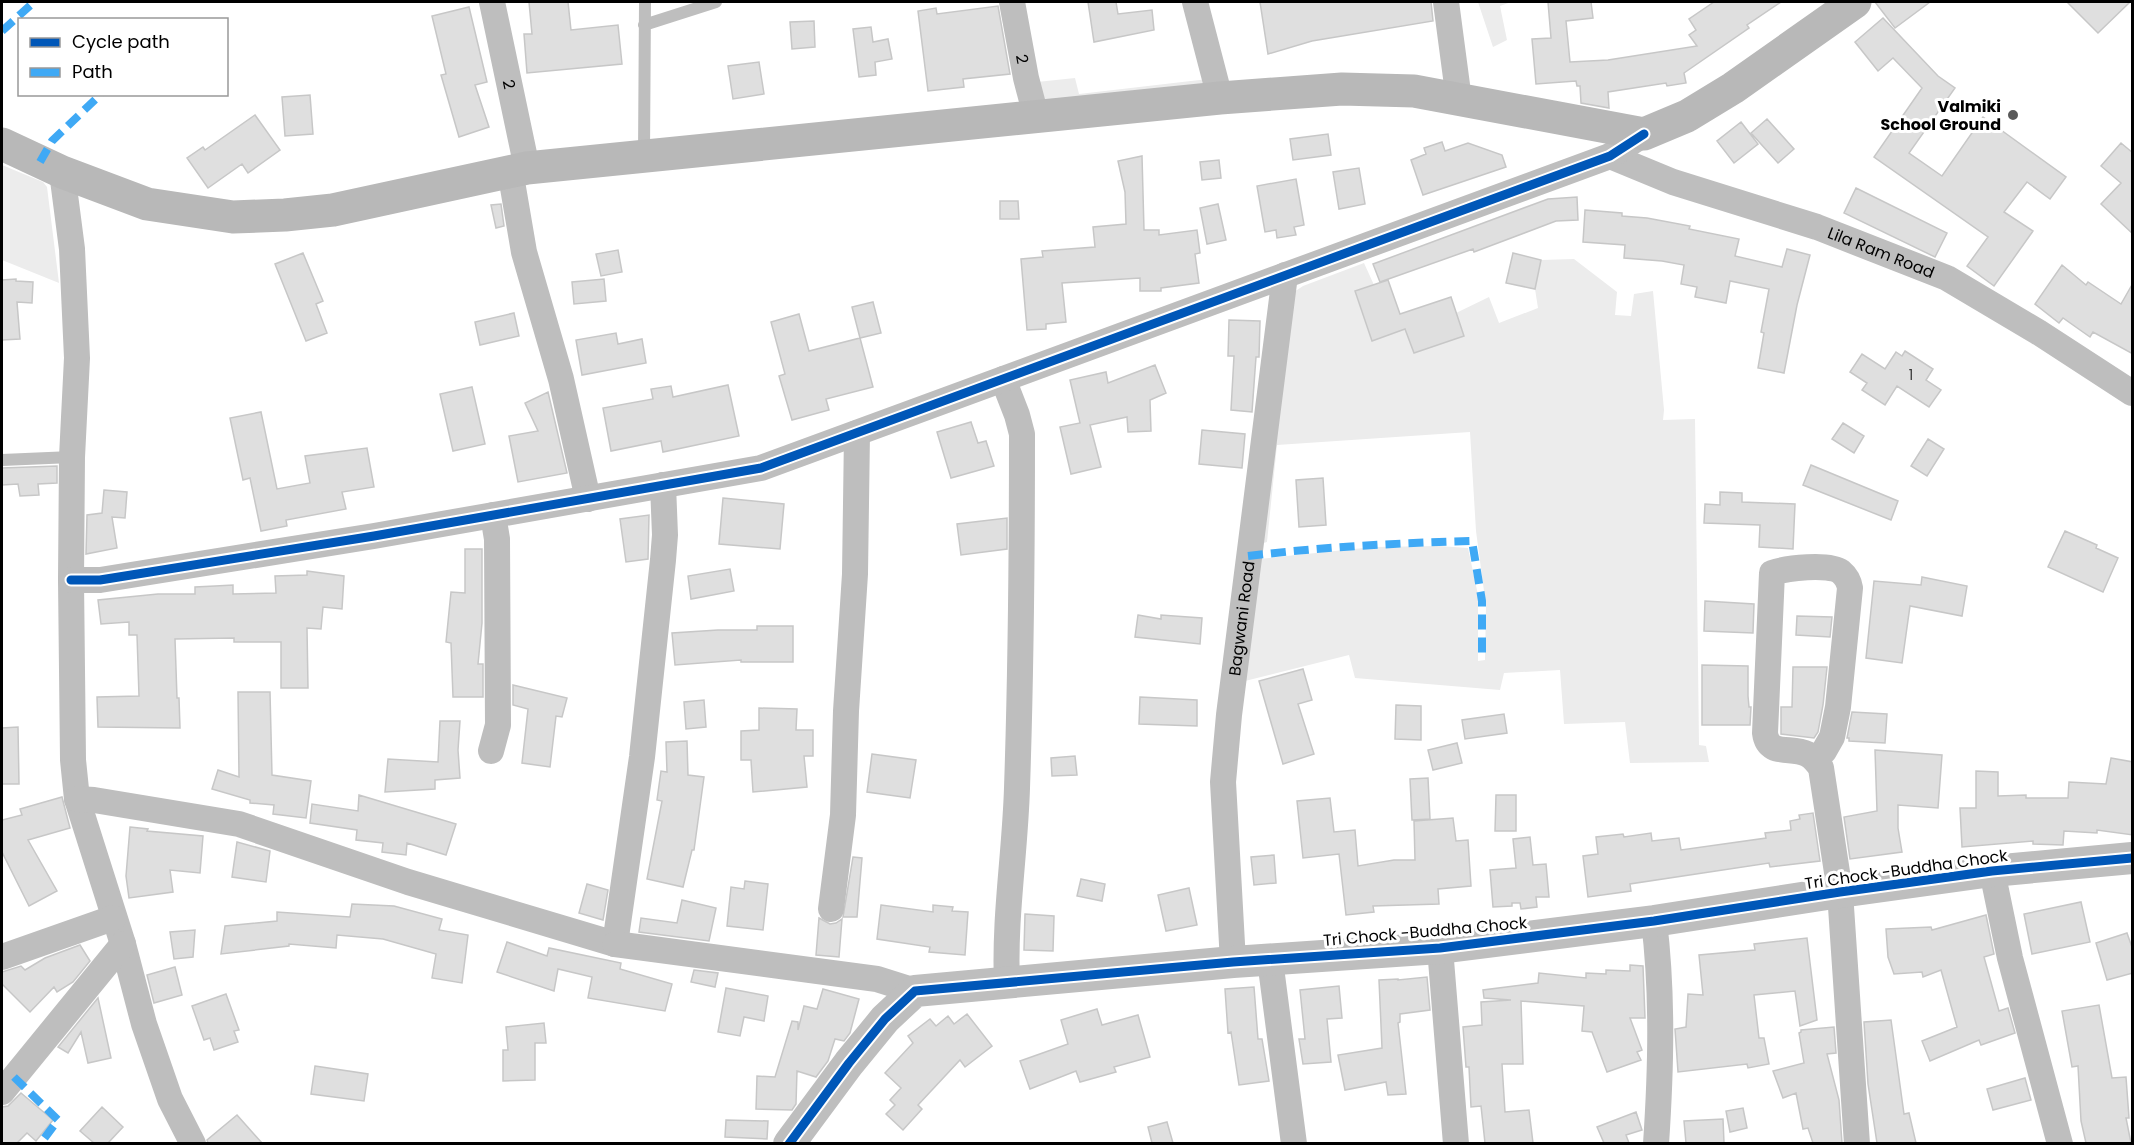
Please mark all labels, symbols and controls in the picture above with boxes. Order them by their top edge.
legend [18,18,228,96]
text: Cycle path [72,29,170,54]
street label: 2 [1010,53,1034,66]
text: Path [72,59,113,84]
street label: 2 [497,77,521,91]
place label: Valmiki School Ground [1881,95,2001,136]
marker: Valmiki School Ground [2006,108,2020,122]
street label: Lila Ram Road [1824,221,1938,284]
house number: 1 [1909,365,1913,385]
street label: Bagwani Road [1223,560,1261,677]
street label: Tri Chock -Buddha Chock [1803,844,2010,895]
street label: Tri Chock -Buddha Chock [1322,911,1529,952]

